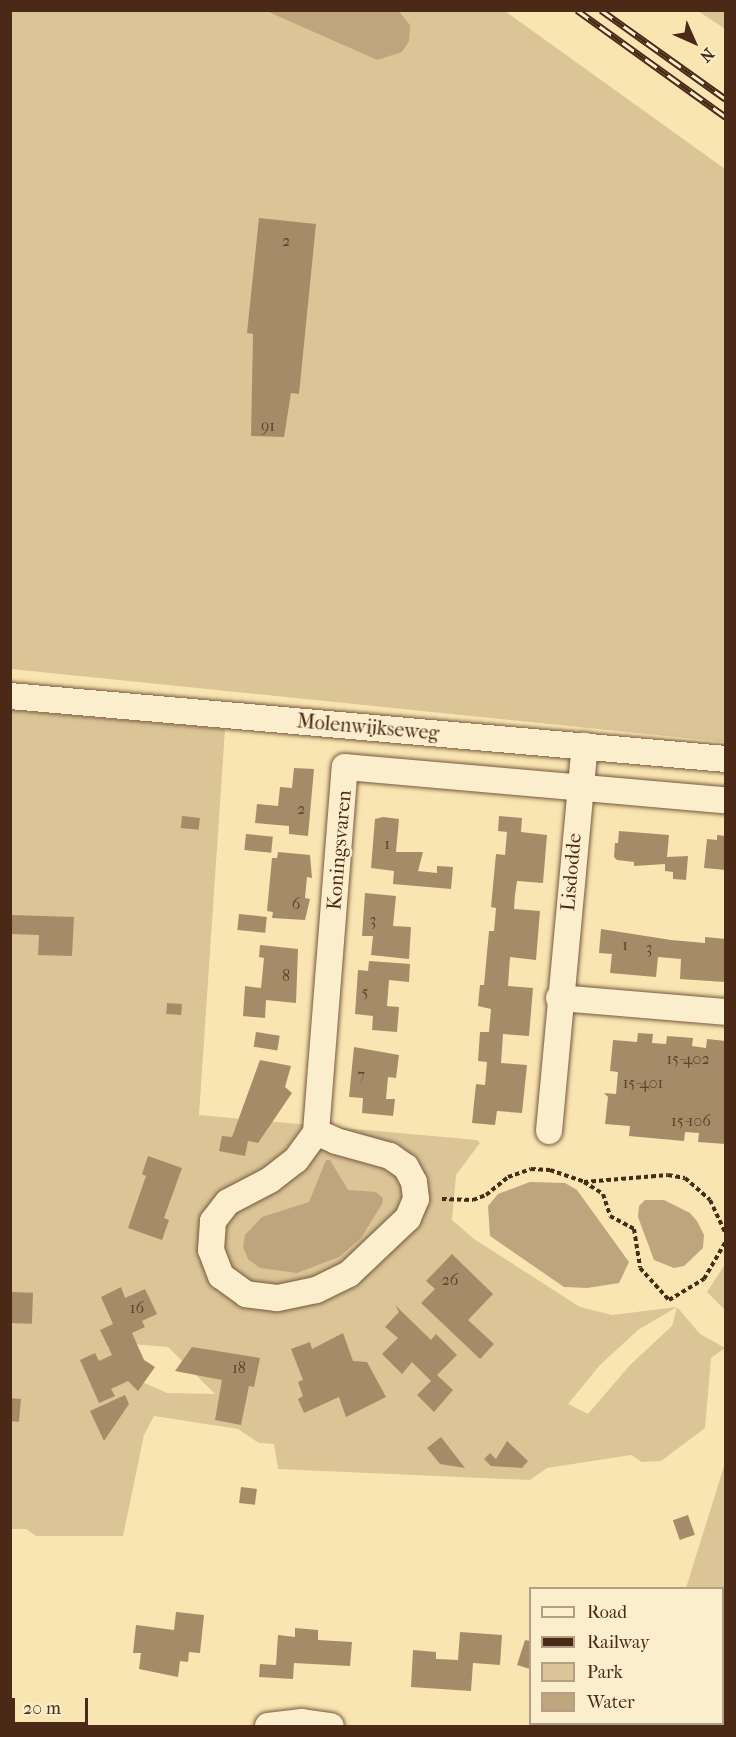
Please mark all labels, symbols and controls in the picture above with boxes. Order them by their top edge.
north arrow [664,12,724,72]
text: N [696,44,718,66]
house number: 2 [282,231,290,251]
house number: 91 [261,416,275,436]
street label: Molenwijkseweg [296,709,440,745]
street label: Koningsvaren [322,789,356,911]
house number: 2 [297,799,305,819]
street label: Lisdodde [556,832,586,912]
house number: 1 [384,834,390,854]
house number: 6 [292,894,300,914]
house number: 3 [370,910,376,930]
house number: 1 [622,935,628,955]
house number: 3 [646,938,652,958]
house number: 8 [282,966,290,986]
house number: 5 [362,982,368,1002]
house number: 15-402 [666,1049,710,1069]
house number: 7 [357,1065,365,1085]
house number: 15-401 [623,1073,663,1093]
house number: 15-106 [671,1111,711,1131]
house number: 26 [442,1270,458,1290]
house number: 16 [130,1298,144,1318]
house number: 18 [232,1358,246,1378]
legend [529,1587,724,1725]
text: Road [587,1602,627,1623]
text: Railway [587,1632,650,1653]
text: Park [587,1662,623,1683]
scale bar [15,1686,92,1724]
text: Water [587,1692,635,1713]
text: 20 m [23,1698,61,1719]

